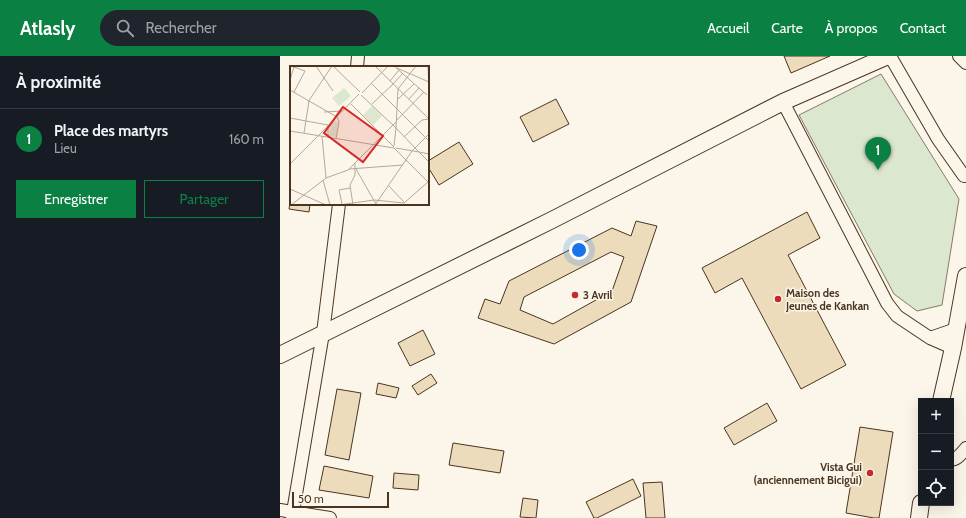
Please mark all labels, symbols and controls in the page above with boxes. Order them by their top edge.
search box [100,10,380,46]
text: Atlasly [20,17,76,40]
icon: search [114,17,136,39]
text: Rechercher [146,19,217,37]
text: Accueil [707,19,749,37]
text: Carte [771,19,803,37]
text: À propos [825,19,878,37]
text: Contact [900,19,946,37]
inset map [290,66,429,205]
text: À proximité [16,72,101,92]
text: Place des martyrs [54,122,168,140]
text: 1 [27,131,31,147]
text: 160 m [229,131,264,147]
pin: 1 [865,137,891,170]
text: Lieu [54,140,77,156]
button: Enregistrer [16,180,136,218]
button: Partager [144,180,264,218]
your location [569,240,589,260]
place label: Maison des Jeunes de Kankan [785,286,869,313]
place label: 3 Avril [583,288,613,302]
marker: 3 Avril [570,290,580,300]
marker: Maison des Jeunes de Kankan [773,294,783,304]
map controls [918,398,954,506]
button: + [918,398,954,434]
button: − [918,434,954,470]
place label: Vista Gui (anciennement Bicigui) [754,460,862,487]
marker: Vista Gui (anciennement Bicigui) [865,468,875,478]
button: locate [918,470,954,506]
scale bar [292,490,389,509]
text: 50 m [298,492,324,506]

